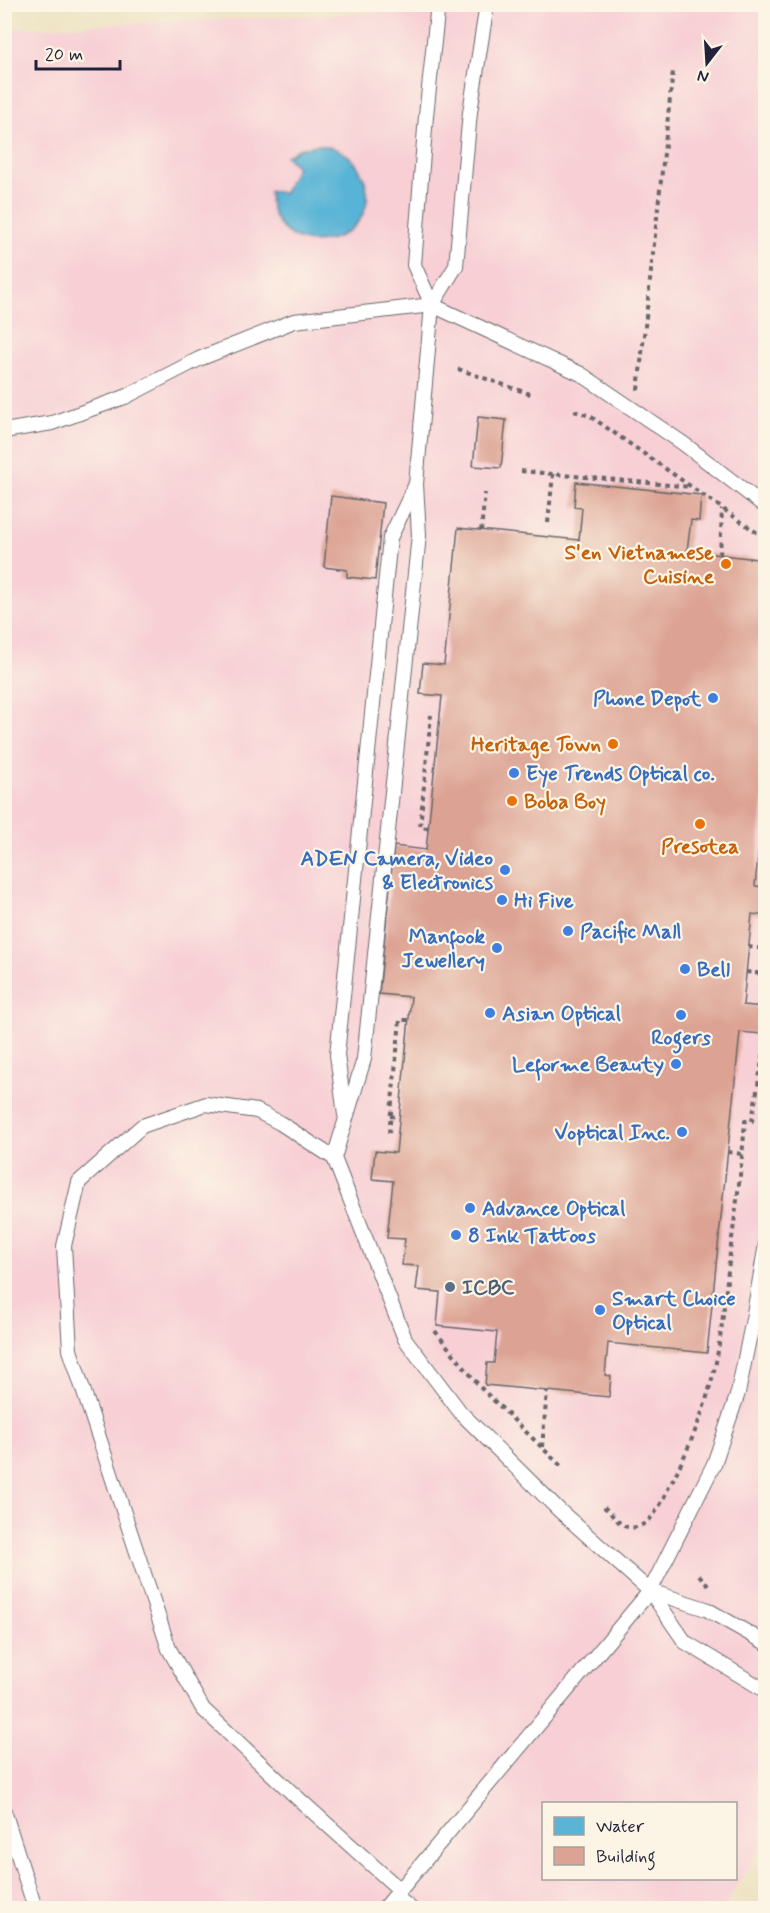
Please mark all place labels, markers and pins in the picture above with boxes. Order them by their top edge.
place label: S'en Vietnamese Cuisine [565,539,715,591]
marker: S'en Vietnamese Cuisine [719,557,733,571]
place label: Phone Depot [593,685,702,713]
marker: Phone Depot [706,691,720,705]
place label: Heritage Town [471,731,601,759]
marker: Heritage Town [606,737,620,751]
place label: Eye Trends Optical co. [526,760,715,788]
marker: Eye Trends Optical co. [507,766,521,780]
place label: Boba Boy [524,788,606,816]
marker: Boba Boy [505,794,519,808]
marker: Presotea [693,817,707,831]
place label: Presotea [661,833,739,861]
place label: ADEN Camera, Video & Electronics [301,845,494,897]
marker: ADEN Camera, Video & Electronics [498,863,512,877]
place label: Hi Five [514,887,574,915]
marker: Hi Five [495,893,509,907]
place label: Pacific Mall [580,918,682,946]
place label: Manfook Jewellery [402,923,485,975]
marker: Pacific Mall [561,924,575,938]
marker: Manfook Jewellery [490,941,504,955]
place label: Bell [697,956,730,984]
marker: Bell [678,962,692,976]
place label: Asian Optical [502,1000,621,1028]
marker: Asian Optical [483,1006,497,1020]
marker: Rogers [674,1008,688,1022]
place label: Rogers [651,1024,712,1054]
place label: Leforme Beauty [512,1051,664,1081]
marker: Leforme Beauty [669,1057,683,1071]
place label: Voptical Inc. [554,1119,670,1147]
marker: Voptical Inc. [675,1125,689,1139]
place label: Advance Optical [482,1195,625,1223]
marker: Advance Optical [463,1201,477,1215]
place label: 8 Ink Tattoos [468,1222,596,1250]
marker: 8 Ink Tattoos [449,1228,463,1242]
place label: ICBC [462,1274,515,1302]
marker: ICBC [443,1280,457,1294]
place label: Smart Choice Optical [612,1285,736,1337]
marker: Smart Choice Optical [593,1303,607,1317]

